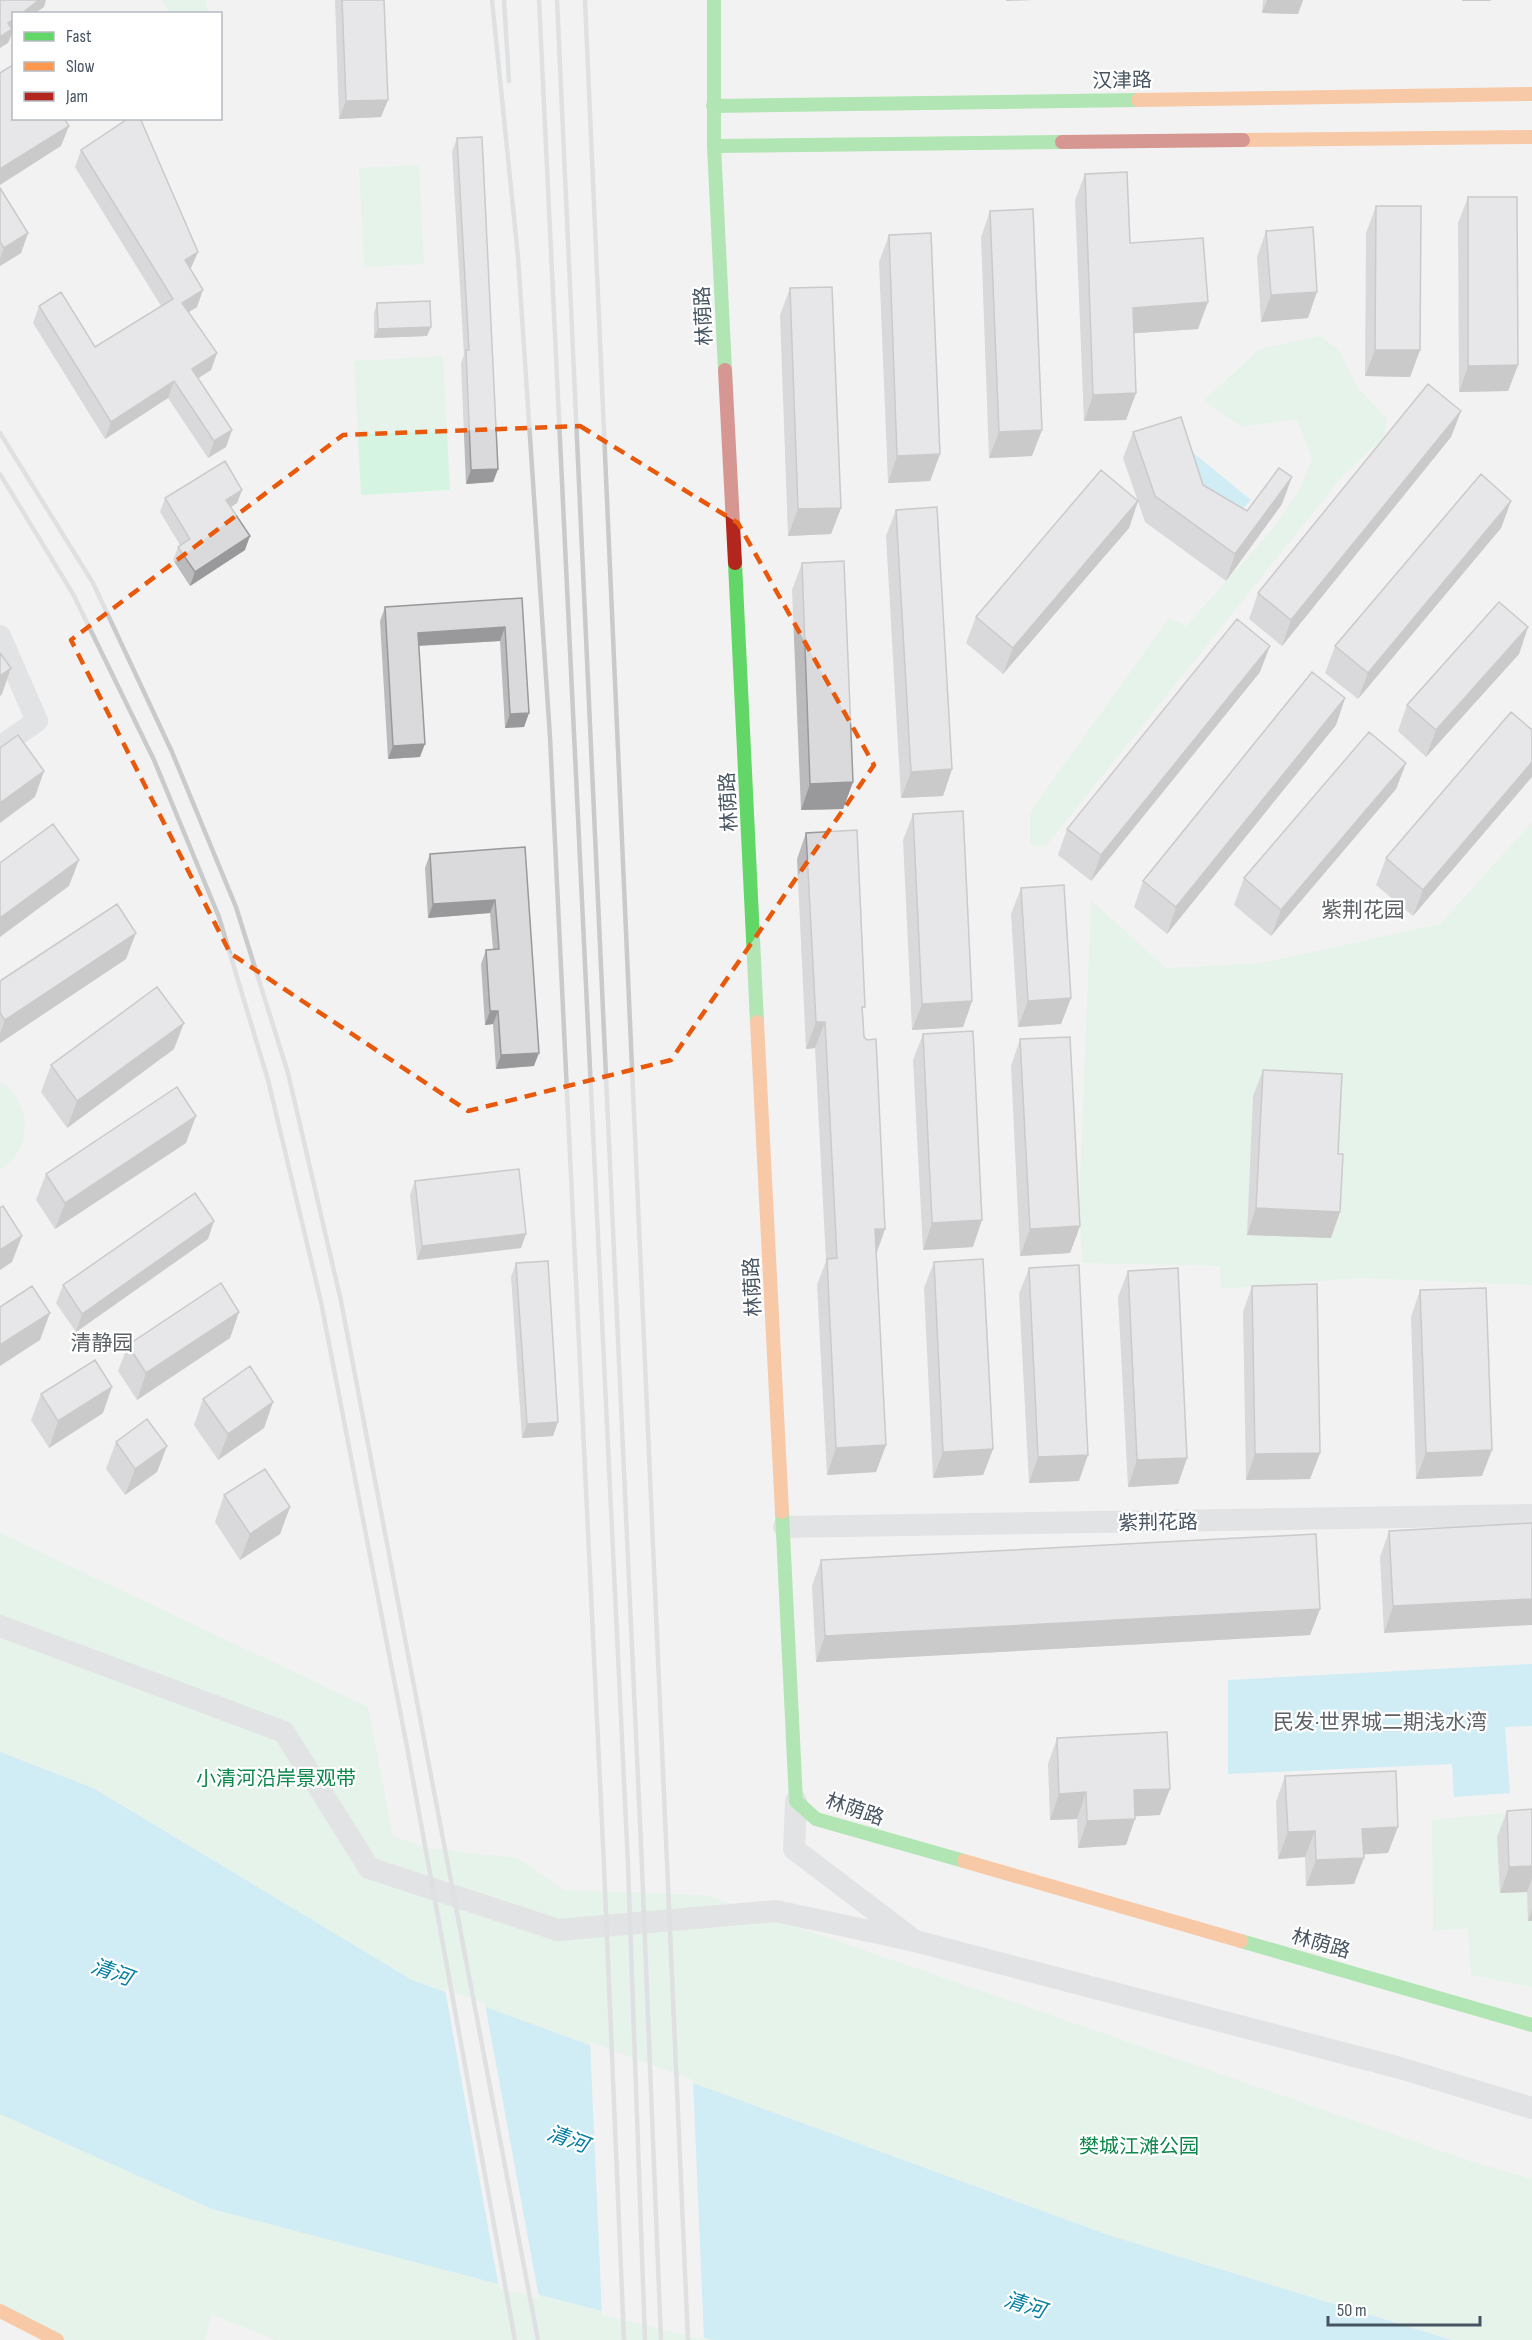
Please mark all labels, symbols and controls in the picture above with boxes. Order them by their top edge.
legend [12,12,222,120]
text: Fast [66,26,92,47]
text: Slow [66,56,95,77]
street label: 汉津路 [1092,68,1152,94]
text: Jam [65,86,88,107]
street label: 林荫路 [690,285,718,347]
street label: 林荫路 [715,771,743,833]
district label: 紫荆花园 [1321,898,1405,923]
street label: 林荫路 [739,1256,767,1318]
district label: 清静园 [71,1331,134,1356]
street label: 紫荆花路 [1118,1510,1198,1536]
district label: 民发·世界城二期浅水湾 [1273,1710,1487,1735]
park label: 小清河沿岸景观带 [196,1767,356,1791]
street label: 林荫路 [822,1789,887,1831]
street label: 林荫路 [1289,1924,1353,1964]
water label: 清河 [88,1954,140,1993]
water label: 清河 [544,2121,596,2160]
park label: 樊城江滩公园 [1079,2135,1199,2159]
water label: 清河 [1001,2287,1052,2325]
scale bar [1328,2289,1480,2327]
text: 50 m [1337,2300,1367,2321]

